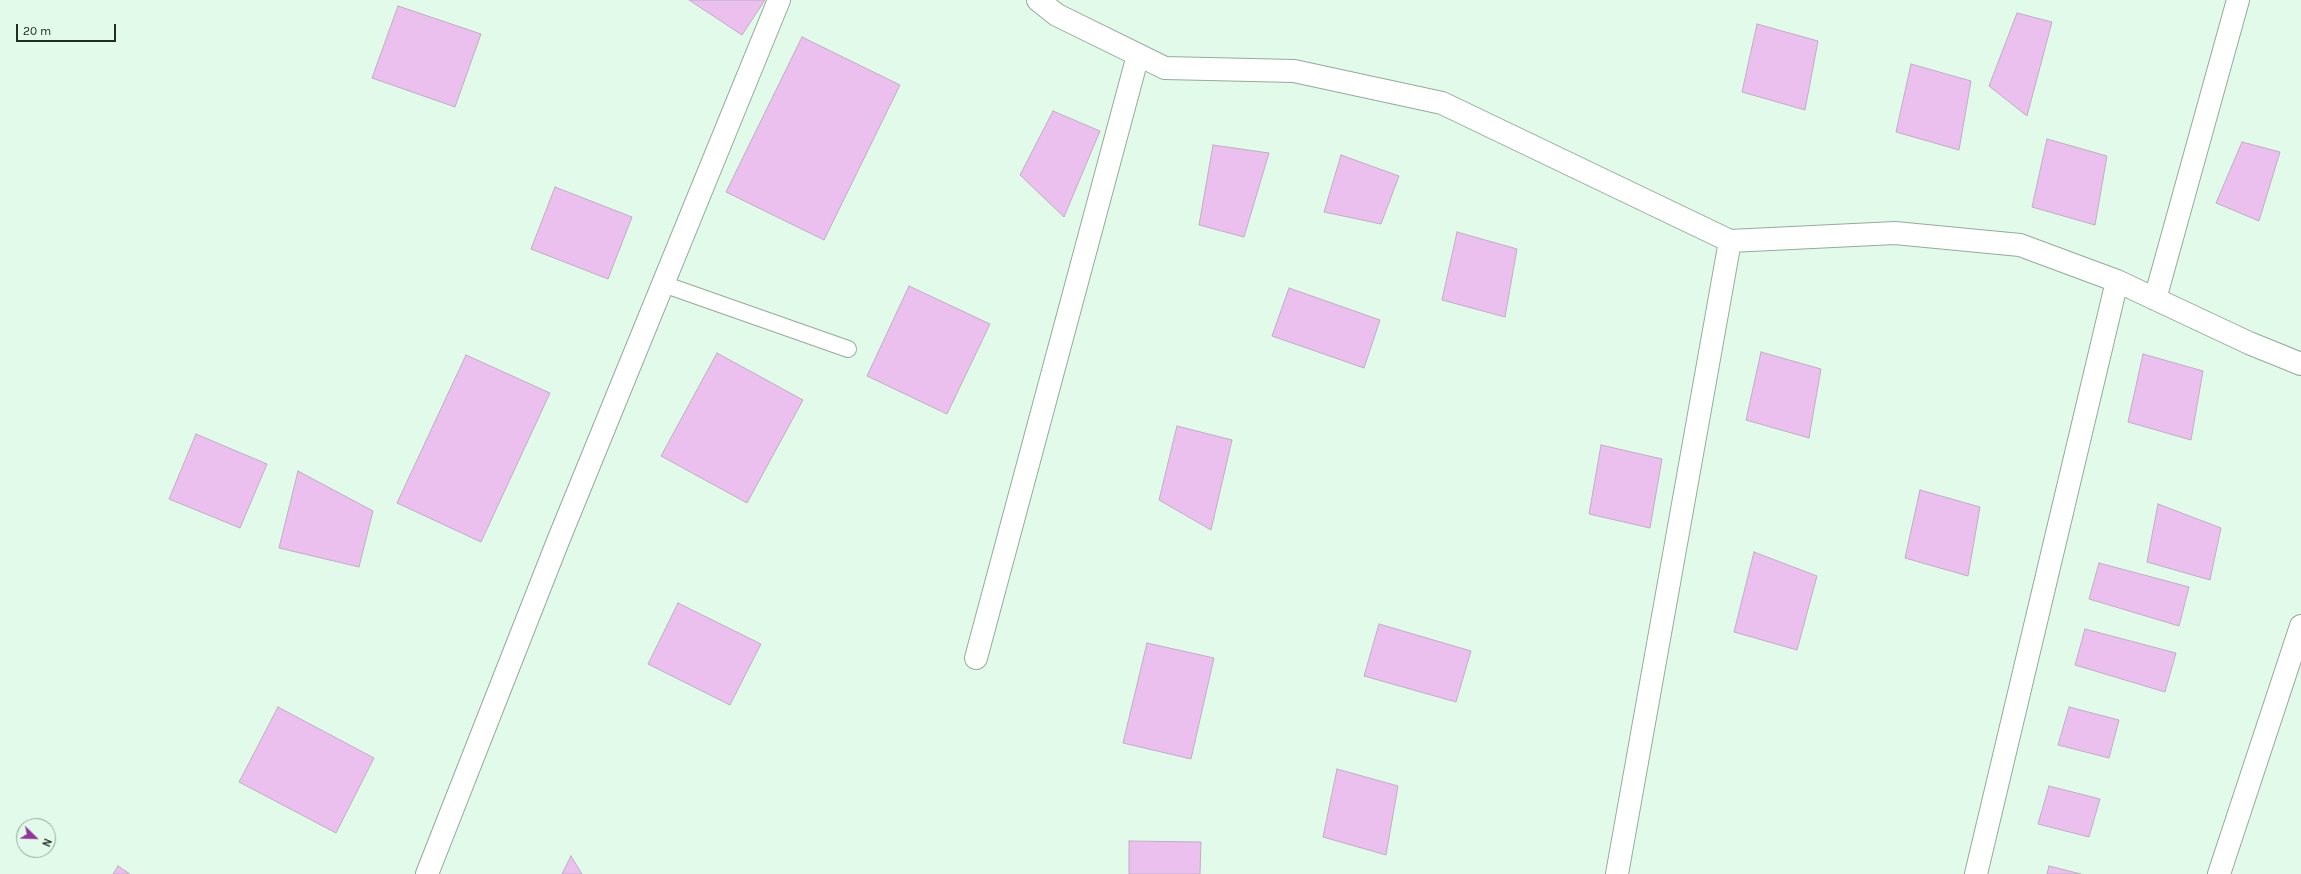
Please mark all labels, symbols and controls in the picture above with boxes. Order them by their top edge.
scale bar [18,16,118,42]
text: 20 m [23,24,51,38]
north arrow [16,818,56,858]
text: N [39,836,54,849]

